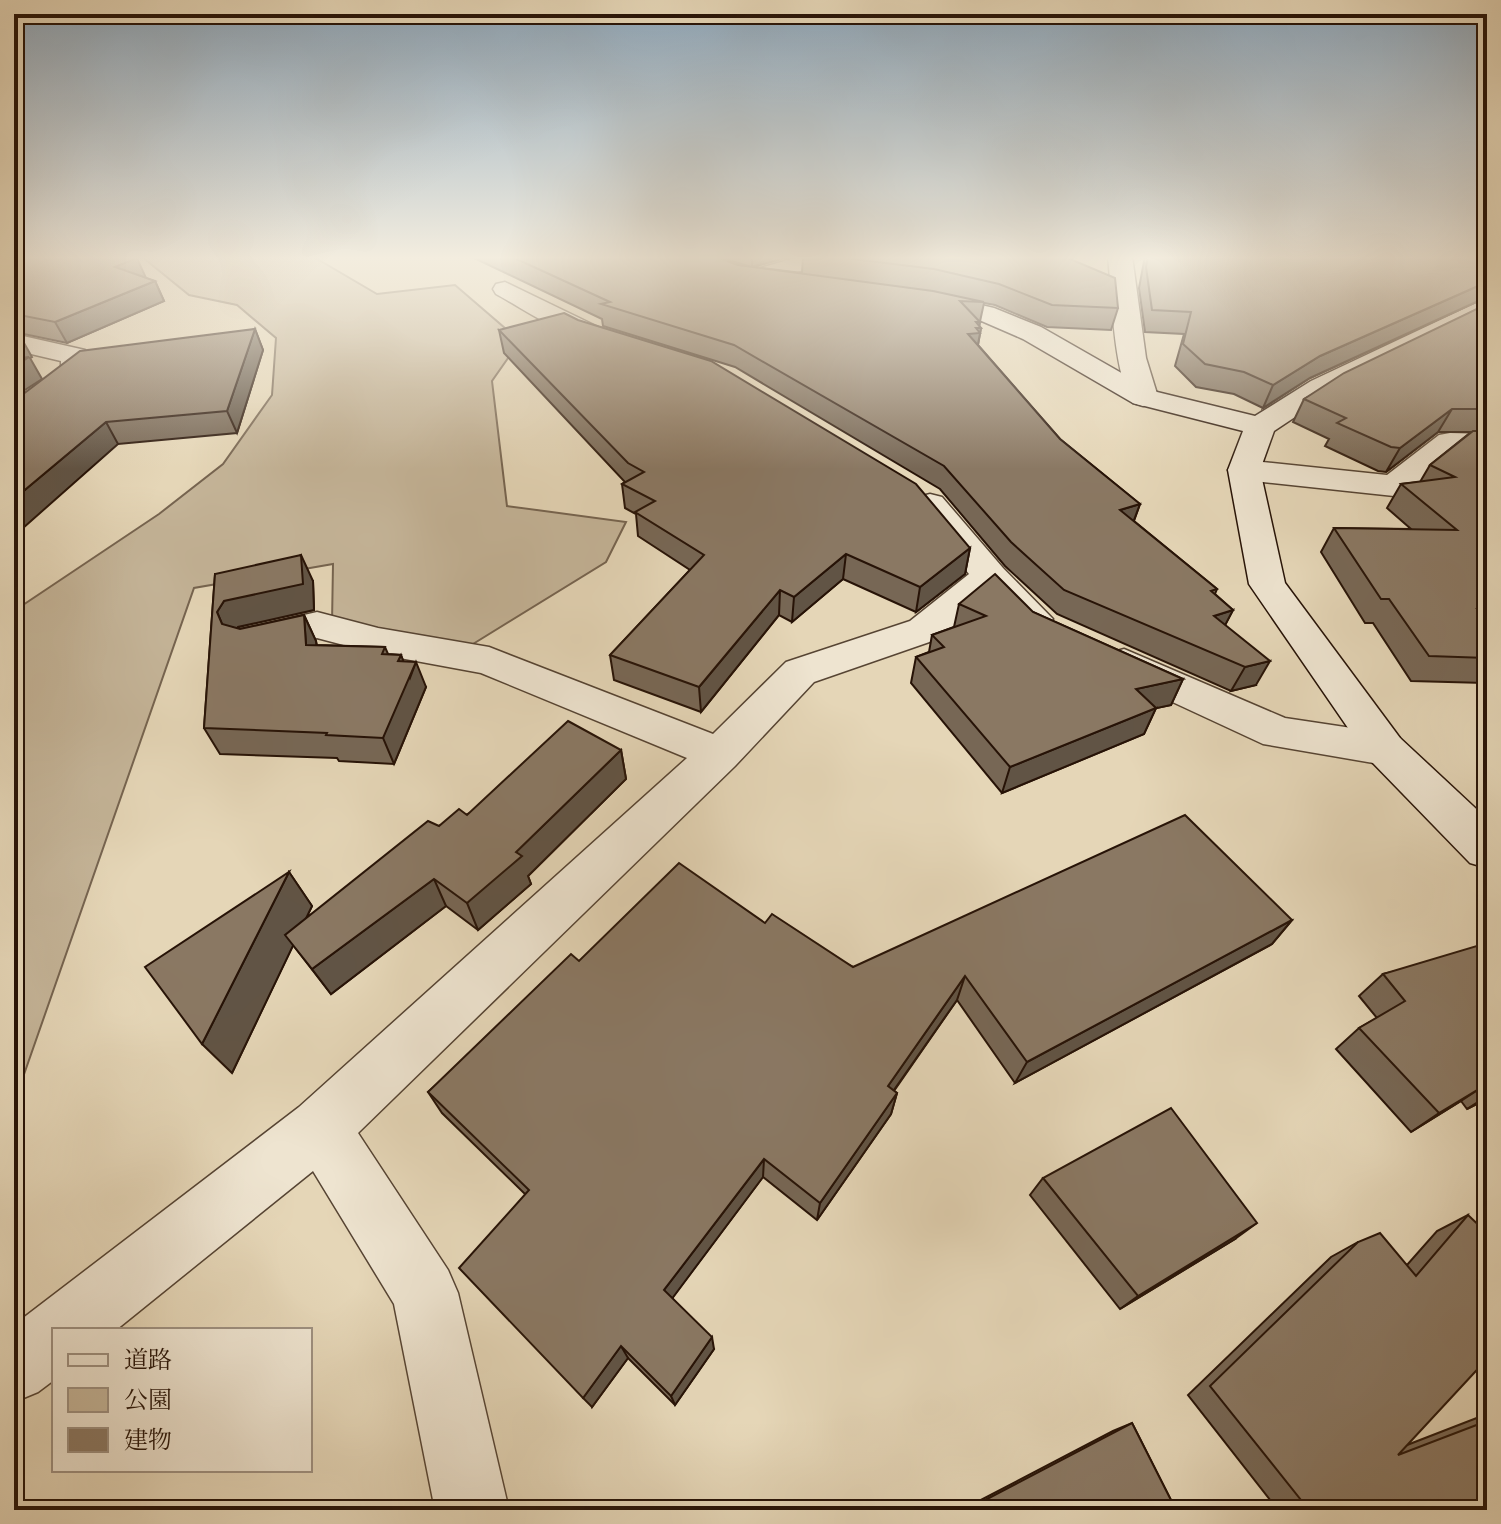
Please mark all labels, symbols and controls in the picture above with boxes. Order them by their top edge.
legend [52,1328,312,1472]
text: 道路 [124,1346,172,1376]
text: 公園 [124,1386,172,1416]
text: 建物 [124,1426,172,1456]

